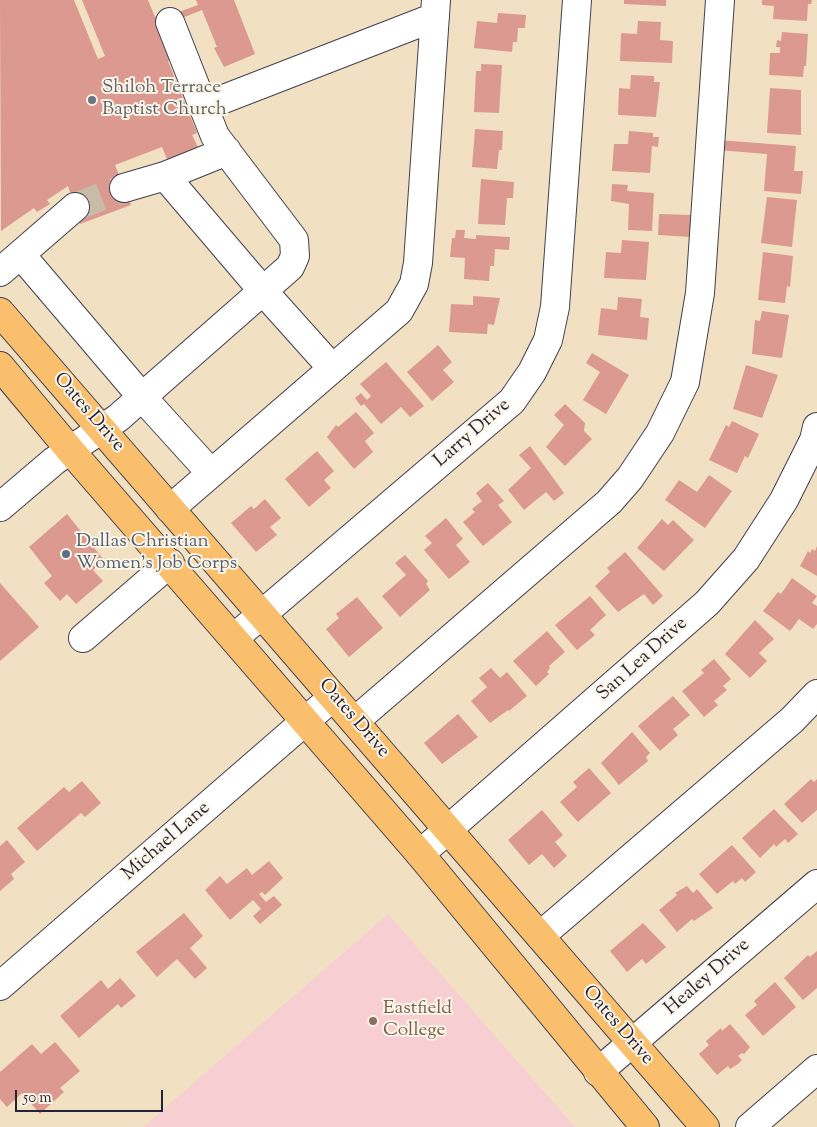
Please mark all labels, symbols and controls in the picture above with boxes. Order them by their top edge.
place label: Shiloh Terrace Baptist Church [102,78,227,122]
marker: Shiloh Terrace Baptist Church [86,94,98,106]
street label: Oates Drive [47,369,129,457]
street label: Larry Drive [430,395,516,473]
place label: Dallas Christian Women's Job Corps [76,532,237,576]
marker: Dallas Christian Women's Job Corps [60,548,72,560]
street label: San Lea Drive [593,613,693,707]
street label: Oates Drive [312,675,394,763]
street label: Michael Lane [118,798,216,886]
street label: Healey Drive [661,935,755,1021]
street label: Oates Drive [576,982,658,1070]
place label: Eastfield College [383,999,452,1043]
marker: Eastfield College [367,1015,379,1027]
scale bar [18,1080,165,1112]
text: 50 m [23,1088,52,1109]

